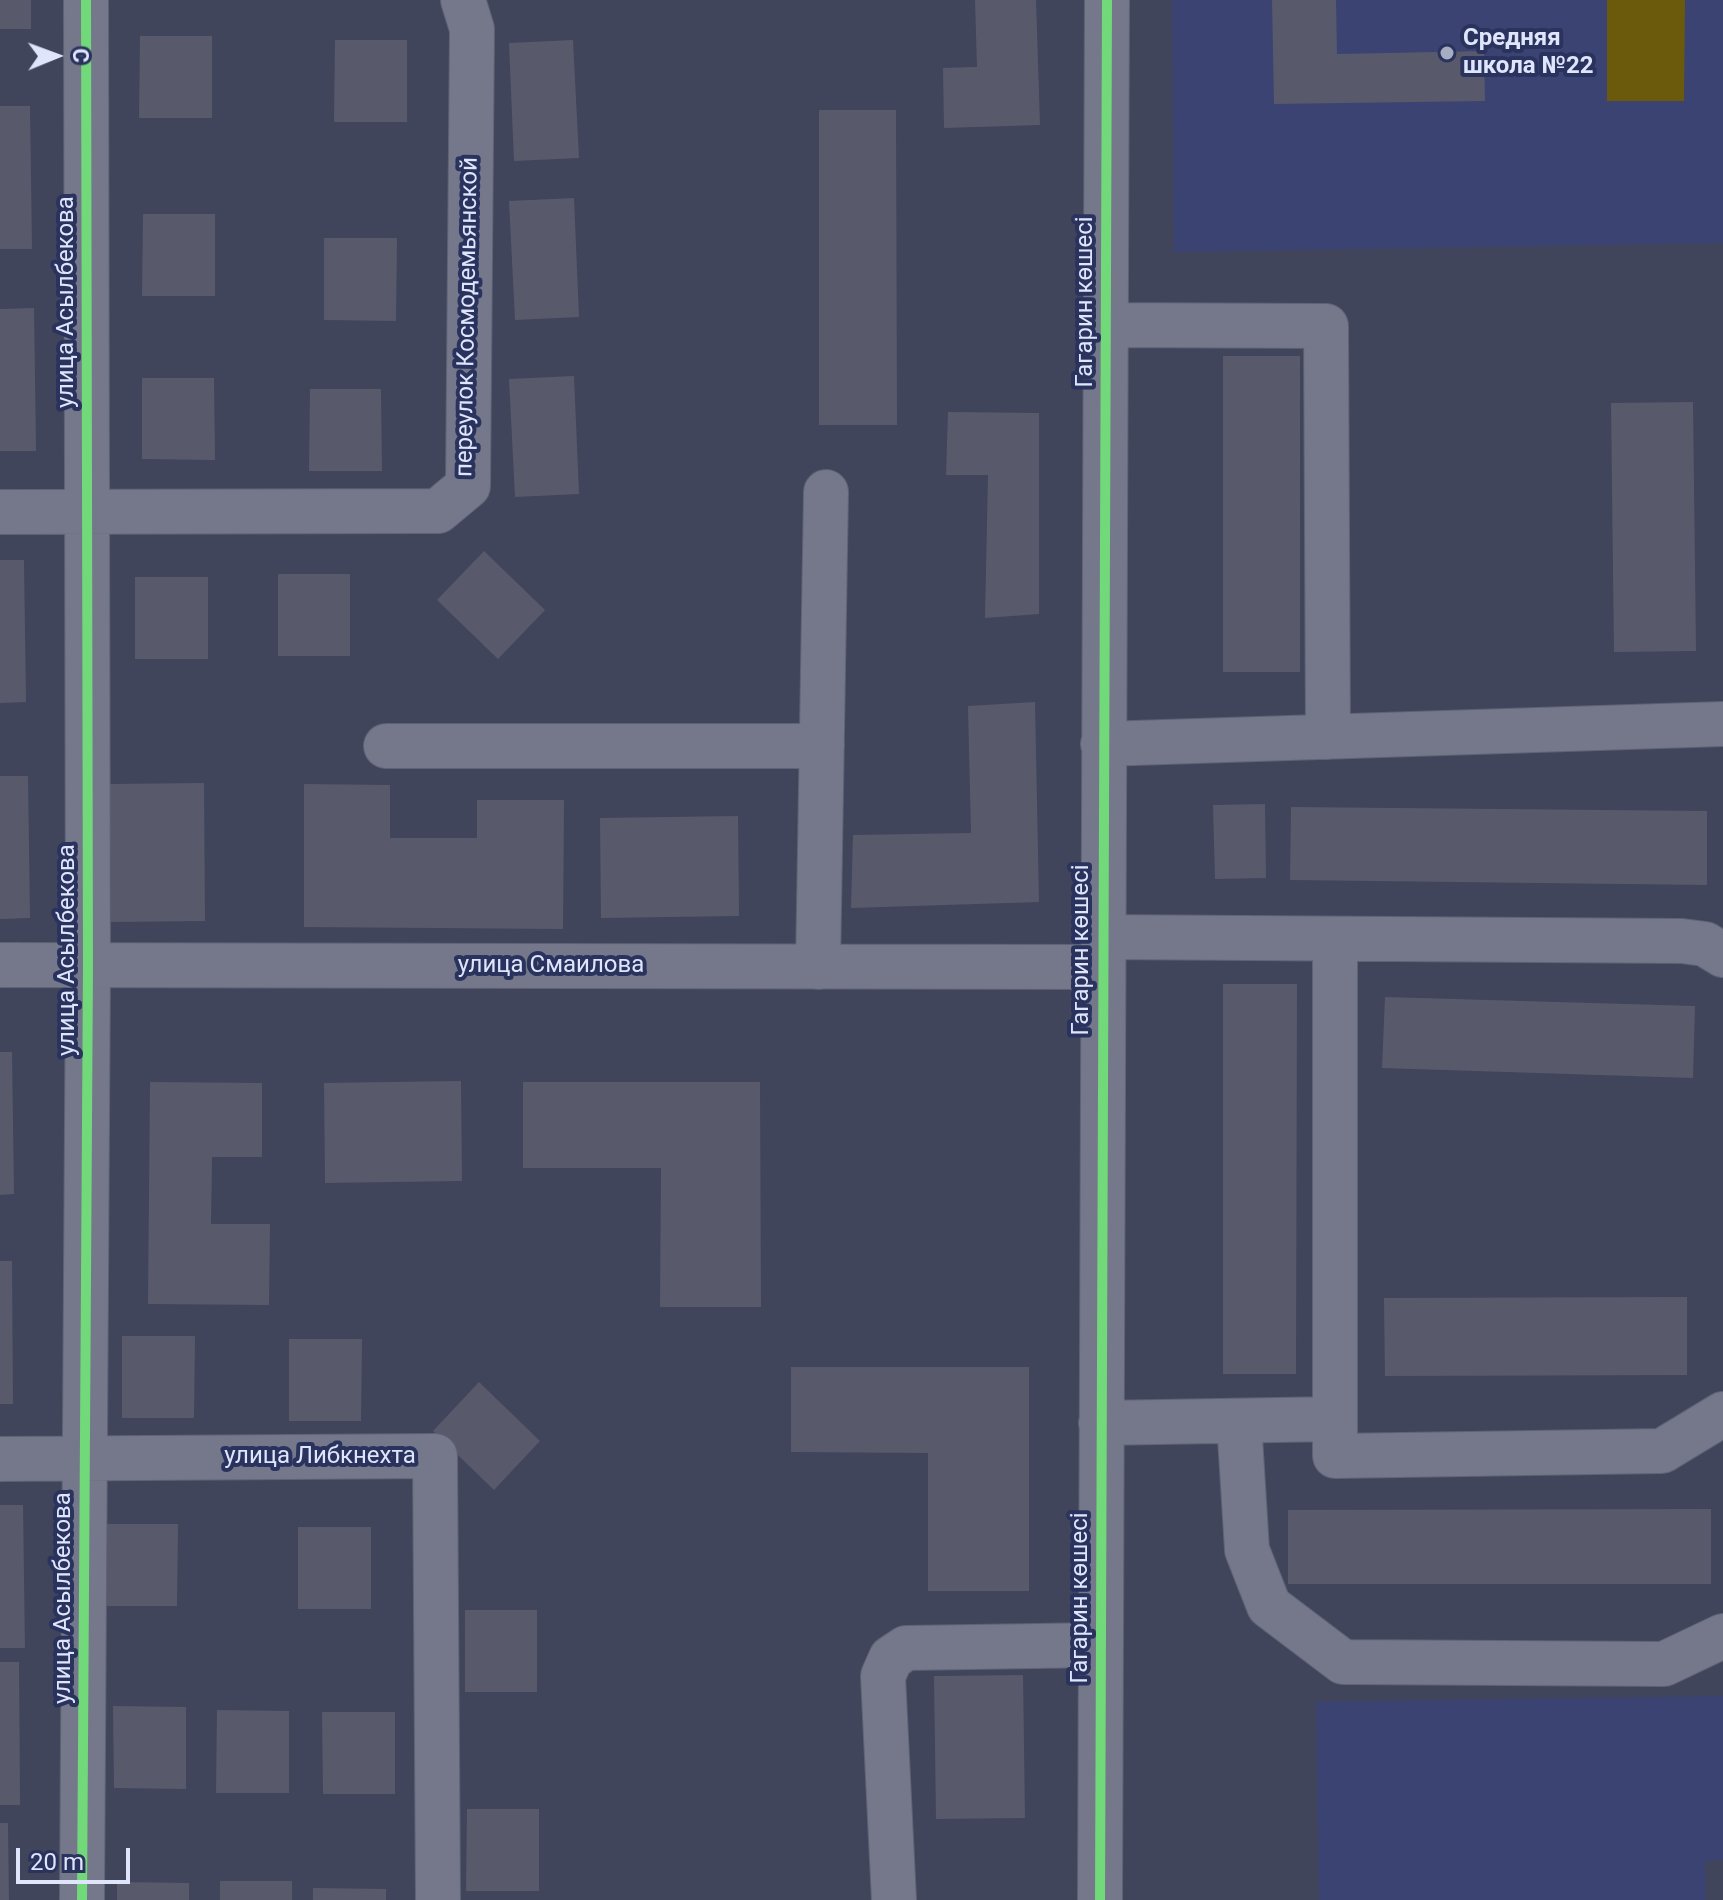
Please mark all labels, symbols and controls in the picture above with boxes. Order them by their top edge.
north arrow [16,16,96,96]
place label: Средняя школа №22 [1463,25,1593,81]
marker: Средняя школа №22 [1438,44,1456,62]
text: С [68,48,93,63]
street label: переулок Космодемьянской [451,157,485,477]
street label: улица Асылбекова [53,196,81,408]
street label: Гагарин көшесі [1072,216,1100,388]
street label: улица Асылбекова [54,844,82,1056]
street label: Гагарин көшесі [1068,864,1096,1036]
street label: улица Смаилова [458,952,644,980]
street label: улица Либкнехта [224,1443,416,1471]
street label: улица Асылбекова [50,1492,78,1704]
street label: Гагарин көшесі [1067,1512,1095,1684]
scale bar [20,1832,134,1882]
text: 20 m [30,1848,84,1876]

